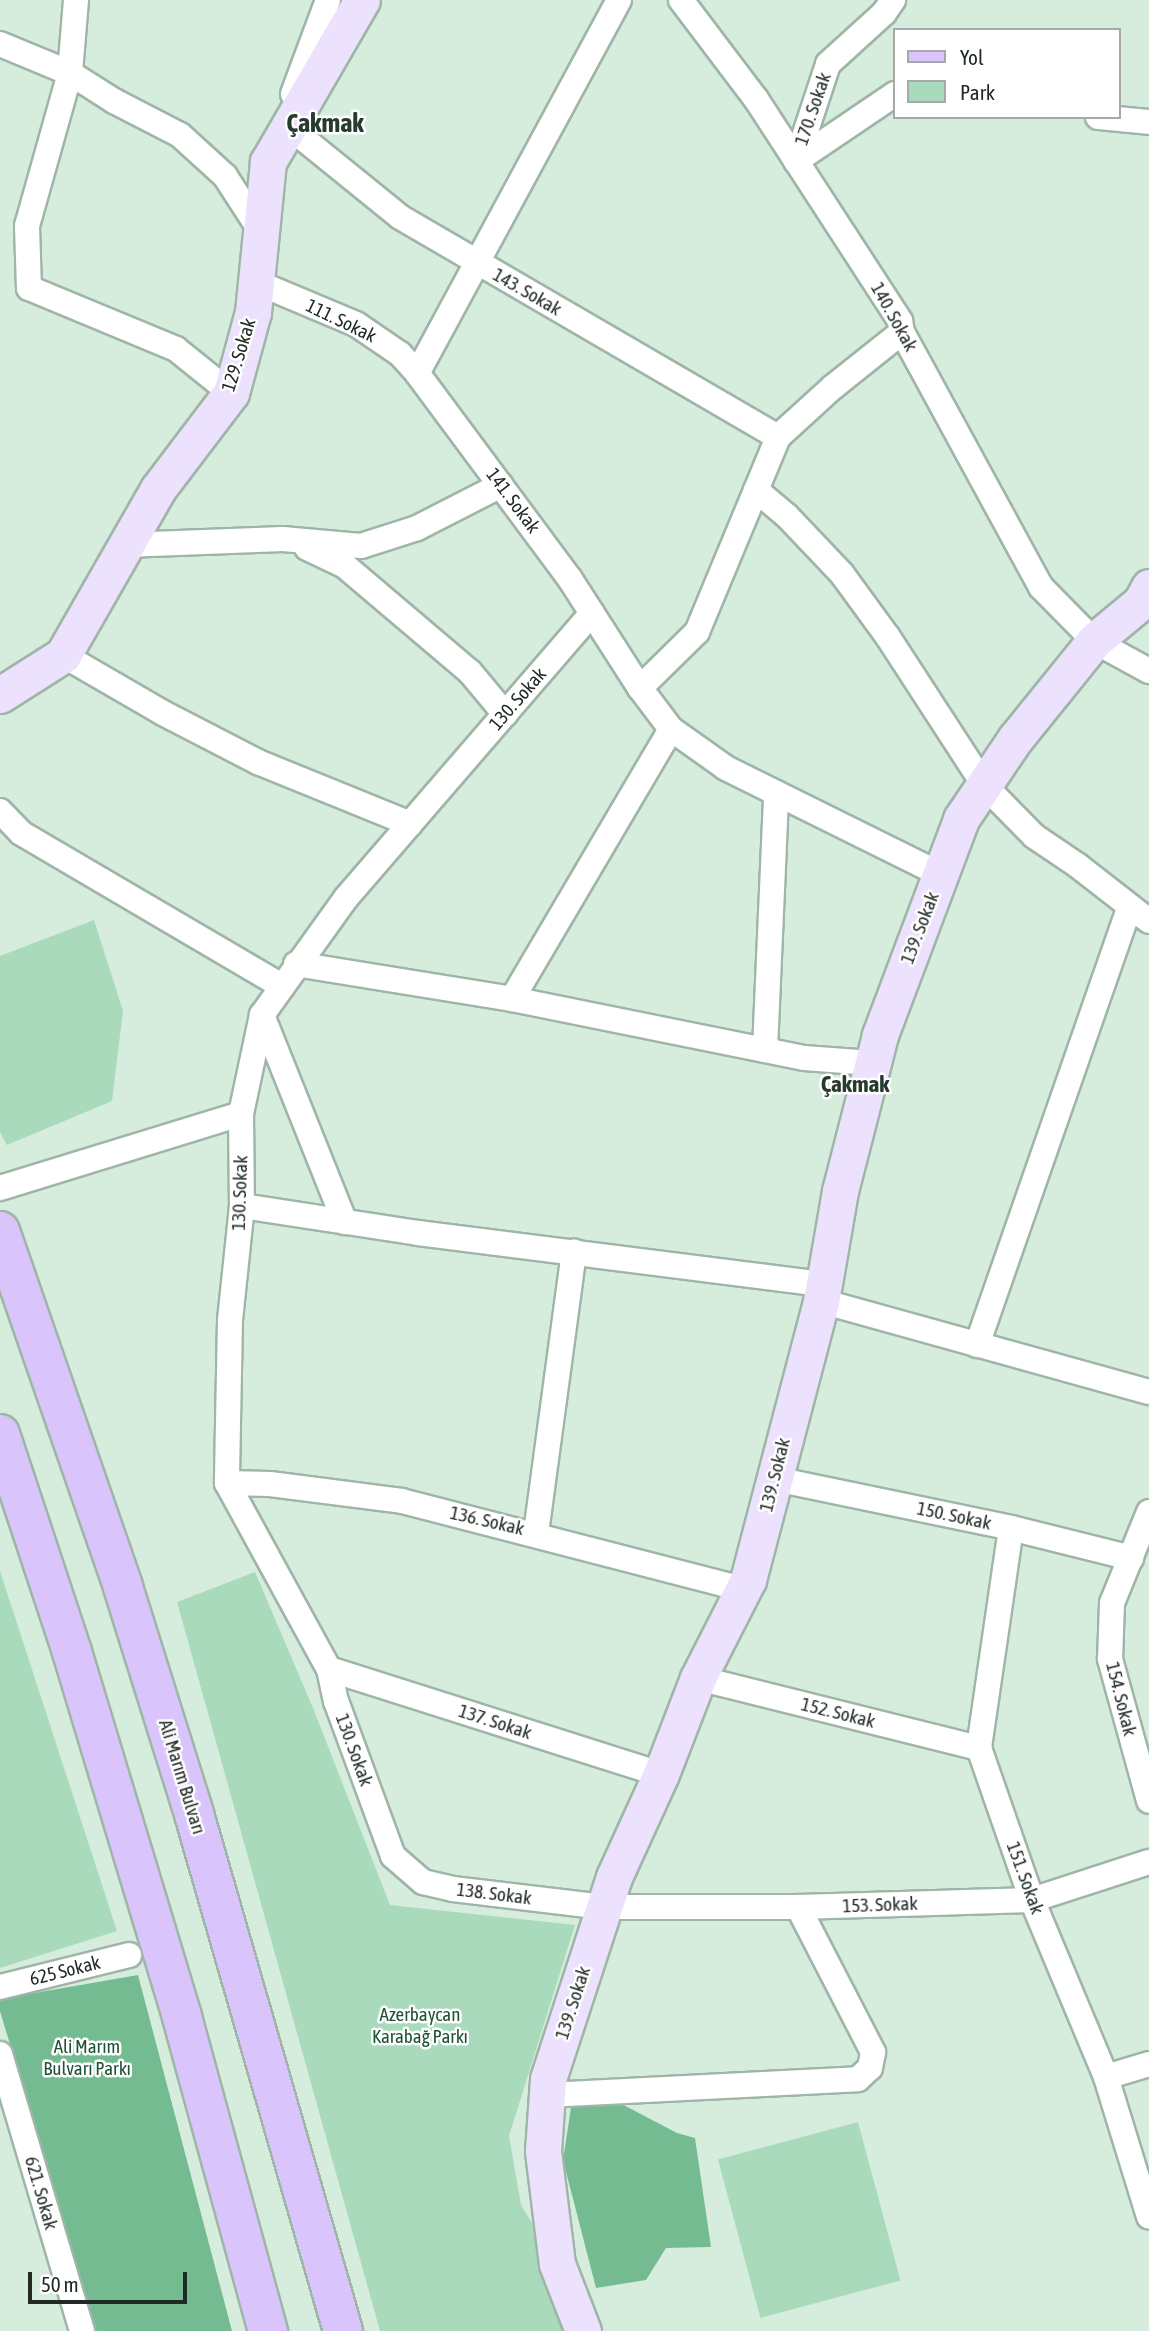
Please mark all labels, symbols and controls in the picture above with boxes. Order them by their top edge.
legend [894,28,1121,119]
text: Yol [960,45,984,69]
street label: 170. Sokak [790,70,836,148]
text: Park [960,80,995,104]
district label: Çakmak [286,108,364,140]
street label: 143. Sokak [489,263,565,321]
street label: 140. Sokak [866,279,922,355]
street label: 111. Sokak [302,294,380,348]
street label: 129. Sokak [217,316,261,394]
street label: 141. Sokak [481,464,545,538]
street label: 130. Sokak [485,663,551,735]
street label: 139. Sokak [896,889,944,967]
district label: Çakmak [821,1070,889,1098]
street label: 130. Sokak [227,1155,253,1231]
street label: 139. Sokak [755,1436,795,1514]
street label: 150. Sokak [915,1497,993,1535]
street label: 136. Sokak [448,1501,526,1541]
street label: 154. Sokak [1101,1660,1141,1738]
street label: 152. Sokak [799,1693,877,1733]
street label: 137. Sokak [456,1700,534,1744]
street label: 130. Sokak [330,1711,378,1789]
street label: Ali Marım Bulvarı [154,1717,210,1837]
street label: 151. Sokak [1001,1839,1049,1917]
street label: 138. Sokak [455,1878,533,1910]
street label: 153. Sokak [842,1892,918,1918]
street label: 625 Sokak [27,1951,103,1991]
street label: 139. Sokak [551,1964,595,2042]
park label: Azerbaycan Karabağ Parkı [372,2004,468,2048]
park label: Ali Marım Bulvarı Parkı [43,2036,131,2080]
street label: 621. Sokak [20,2154,62,2232]
scale bar [32,2258,191,2302]
text: 50 m [41,2272,79,2296]

